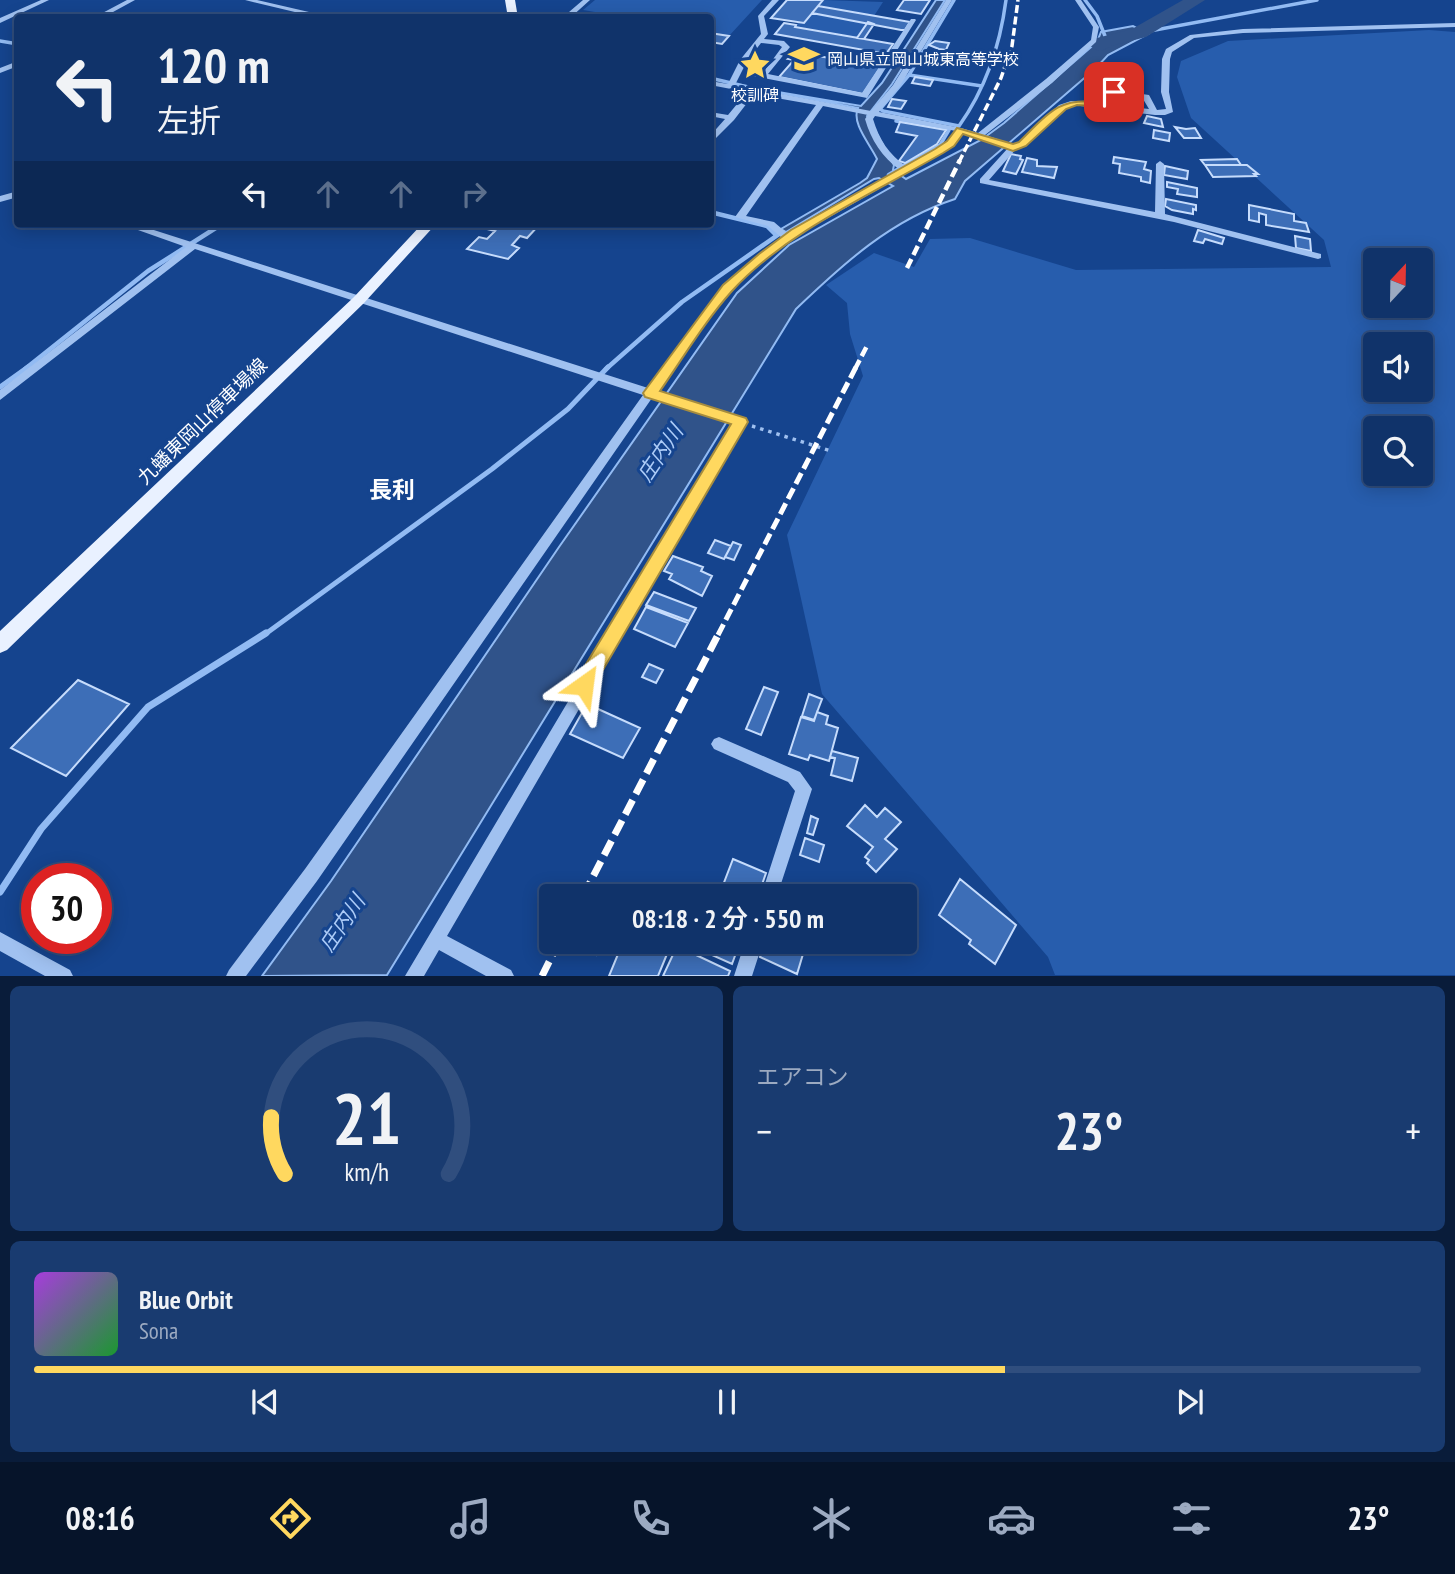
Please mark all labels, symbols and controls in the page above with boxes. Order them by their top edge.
text: 120 m [157,33,270,97]
icon: left [42,42,133,133]
school or university icon: 岡山県立岡山城東高等学校 [787,42,821,76]
place icon: 校訓碑 [738,48,772,82]
place label: 岡山県立岡山城東高等学校 [827,49,1019,69]
pin [1084,62,1144,122]
icon: arrive [1095,73,1133,111]
place label: 校訓碑 [731,85,779,105]
text: 左折 [157,99,221,141]
icon: left [236,175,274,213]
icon: ahead [309,175,347,213]
icon: ahead [382,175,420,213]
icon: right [455,175,493,213]
north arrow [1363,248,1433,318]
map controls [1363,248,1433,486]
button: sound [1363,332,1433,402]
street label: 九蟠東岡山停車場線 [132,353,272,489]
button: search [1363,416,1433,486]
water label: 庄内川 [631,418,690,487]
district label: 長利 [369,475,415,504]
position arrow [547,648,621,722]
speed limit sign: 30 [21,863,112,954]
water label: 庄内川 [313,888,372,957]
text: 08:18 · 2 分 · 550 m [632,902,824,935]
text: エアコン [757,1062,849,1091]
text: 21 [331,1071,401,1165]
text: 23° [1054,1097,1123,1164]
text: − [757,1106,772,1155]
text: + [1405,1106,1421,1155]
text: km/h [344,1156,388,1188]
text: Blue Orbit [139,1283,233,1316]
text: Sona [139,1316,178,1345]
icon: previous [246,1383,284,1421]
icon: pause [708,1383,746,1421]
icon: next [1171,1383,1209,1421]
icon: directions [266,1494,315,1543]
icon: music [446,1494,495,1543]
icon: phone [626,1494,675,1543]
icon: climate [807,1494,856,1543]
icon: car [987,1494,1036,1543]
icon: filters [1167,1494,1216,1543]
text: 08:16 [66,1497,135,1539]
text: 23° [1347,1497,1389,1539]

